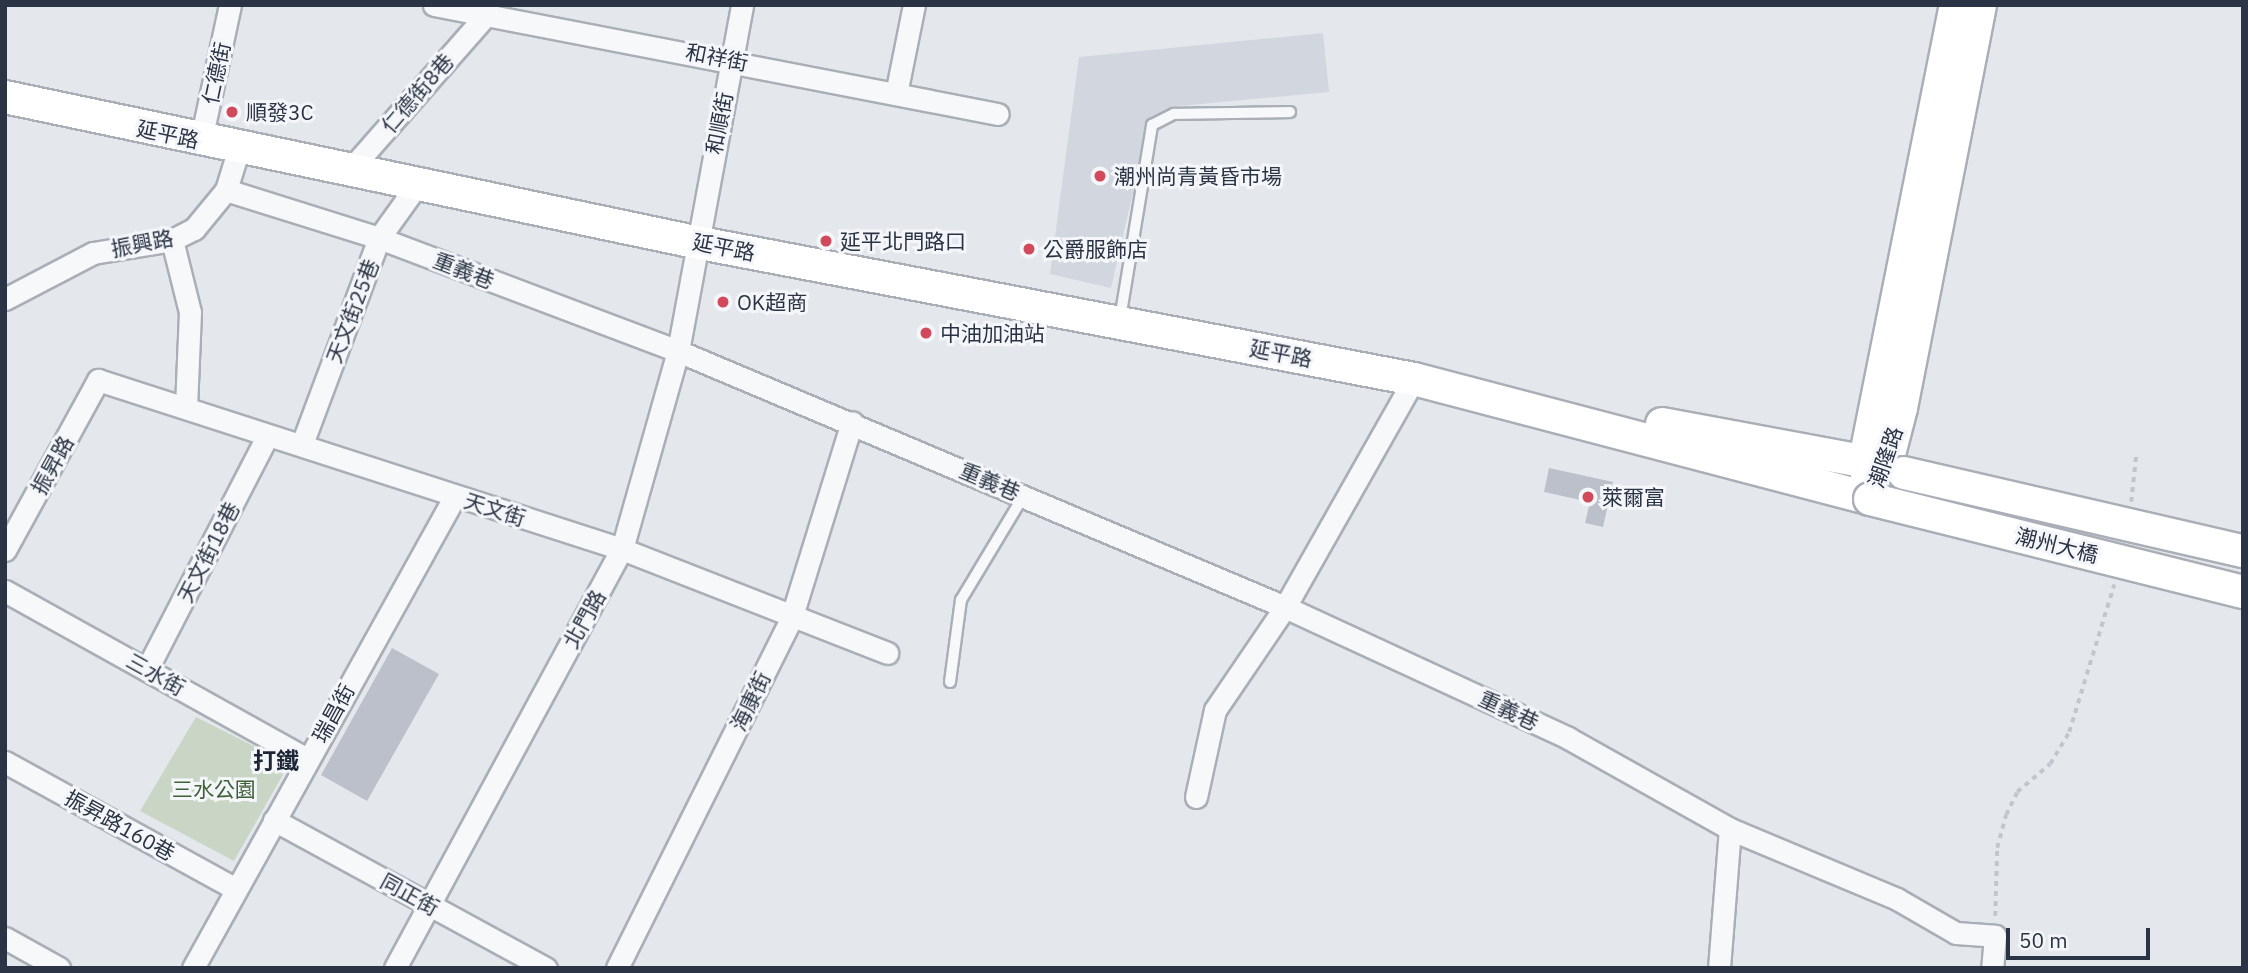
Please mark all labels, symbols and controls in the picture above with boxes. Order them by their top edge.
street label: 和祥街 [684,39,750,75]
street label: 仁德街 [197,40,235,106]
street label: 仁德街8巷 [376,48,458,138]
street label: 和順街 [701,90,737,156]
place label: 順發3C [246,99,314,125]
marker: 順發3C [224,104,240,120]
street label: 延平路 [135,115,201,153]
place label: 潮州尚青黃昏市場 [1114,163,1282,189]
marker: 潮州尚青黃昏市場 [1092,168,1108,184]
street label: 振興路 [109,225,175,261]
place label: 延平北門路口 [840,228,966,254]
street label: 延平路 [691,229,757,265]
marker: 延平北門路口 [818,233,834,249]
place label: 公爵服飾店 [1043,236,1148,262]
marker: 公爵服飾店 [1021,241,1037,257]
street label: 重義巷 [430,247,498,293]
street label: 天文街25巷 [321,256,383,366]
place label: OK超商 [737,289,807,315]
marker: OK超商 [715,294,731,310]
place label: 中油加油站 [940,320,1045,346]
marker: 中油加油站 [918,325,934,341]
street label: 延平路 [1248,335,1314,371]
street label: 潮隆路 [1863,423,1907,491]
street label: 振昇路 [26,431,78,499]
street label: 重義巷 [956,457,1024,505]
place label: 萊爾富 [1602,484,1665,510]
street label: 天文街 [461,487,529,531]
marker: 萊爾富 [1580,489,1596,505]
street label: 天文街18巷 [172,498,244,606]
street label: 潮州大橋 [2013,523,2101,567]
street label: 北門路 [558,585,610,653]
street label: 三水街 [122,648,190,700]
street label: 海康街 [725,667,775,735]
street label: 瑞昌街 [307,679,359,747]
street label: 重義巷 [1475,685,1543,735]
district label: 打鐵 [253,746,299,774]
park label: 三水公園 [172,776,256,802]
street label: 振昇路160巷 [61,784,179,866]
street label: 同正街 [376,868,444,920]
scale bar [2010,914,2154,958]
text: 50 m [2019,926,2068,954]

